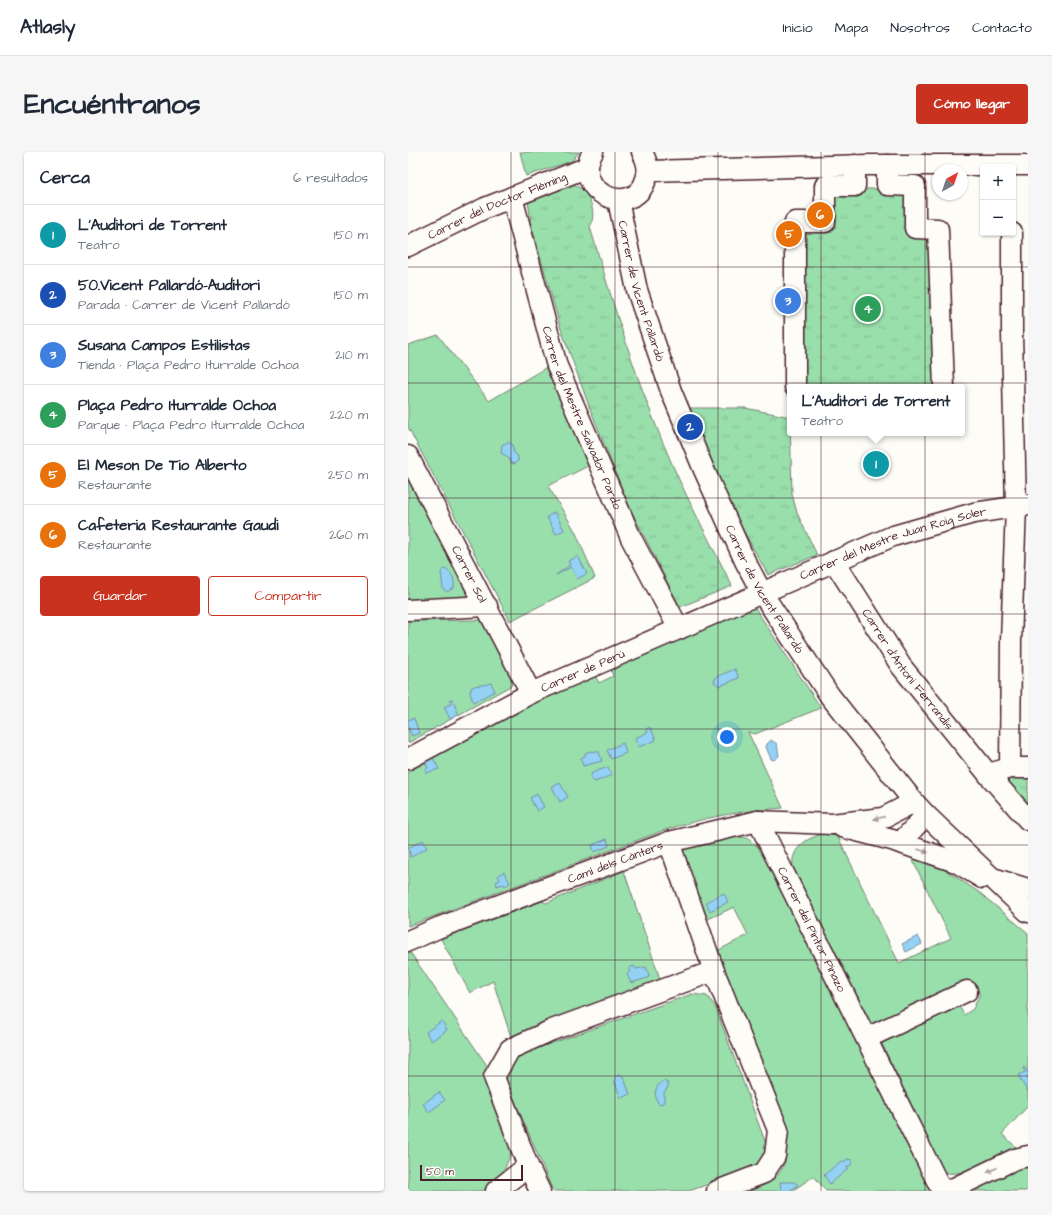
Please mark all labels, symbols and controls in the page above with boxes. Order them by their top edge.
text: Atlasly [20,14,75,41]
text: Inicio [782,18,813,38]
text: Mapa [835,18,868,38]
text: Nosotros [890,18,950,38]
text: Contacto [972,18,1032,38]
button: Cómo llegar [916,84,1028,124]
text: Encuéntranos [24,85,200,124]
north arrow [932,164,968,200]
map controls [980,164,1016,236]
button: + [980,164,1016,200]
text: Cerca [40,166,90,190]
street label: Carrer del Doctor Flèming [425,168,570,244]
text: 6 resultados [293,169,368,187]
pin: 6 [807,200,833,230]
button: − [980,200,1016,236]
text: L'Auditori de Torrent [78,215,227,236]
street label: Carrer de Vicent Pallardó [614,219,669,364]
pin: 5 [776,219,802,249]
text: 1 [52,226,54,244]
text: 150 m [334,226,368,244]
text: Teatro [78,236,120,254]
text: 50.Vicent Pallardó-Auditori [78,275,260,296]
text: 2 [49,286,57,304]
text: 150 m [334,286,368,304]
pin: 3 [775,286,801,316]
pin: 4 [855,294,881,324]
text: Parada · Carrer de Vicent Pallardó [78,296,290,314]
street label: Carrer del Mestre Salvador Pardo [538,324,626,512]
text: Susana Campos Estilistas [78,335,250,356]
text: 3 [50,346,56,364]
text: 210 m [335,346,368,364]
text: Tienda · Plaça Pedro Iturralde Ochoa [78,356,299,374]
popup [787,384,965,436]
text: L'Auditori de Torrent [802,391,950,412]
text: Plaça Pedro Iturralde Ochoa [78,395,276,416]
text: 4 [49,406,57,424]
text: 220 m [330,406,368,424]
pin: 2 [677,412,703,442]
text: Teatro [802,412,843,430]
text: Parque · Plaça Pedro Iturralde Ochoa [78,416,304,434]
pin: 1 [863,449,889,479]
text: El Meson De Tio Alberto [78,455,246,476]
text: 5 [48,466,58,484]
text: 250 m [328,466,368,484]
text: Restaurante [78,476,152,494]
street label: Carrer del Mestre Juan Roig Soler [797,503,988,584]
text: Cafeteria Restaurante Gaudi [78,515,278,536]
street label: Carrer de Vicent Pallardó [721,522,808,657]
text: 6 [49,526,57,544]
text: 260 m [329,526,368,544]
text: Restaurante [78,536,152,554]
street label: Carrer Sol [447,543,491,606]
button: Guardar [40,576,200,616]
button: Compartir [208,576,368,616]
street label: Carrer d'Antoni Ferrandis [858,605,957,733]
street label: Carrer de Perú [538,645,627,696]
your location [717,727,737,747]
one-way arrow [873,815,885,821]
street label: Camí dels Cànters [565,836,665,887]
one-way arrow [917,848,929,854]
street label: Carrer del Pintor Pinazo [774,864,850,995]
scale bar [420,1163,523,1182]
text: 50 m [426,1164,454,1179]
one-way arrow [986,1167,997,1173]

